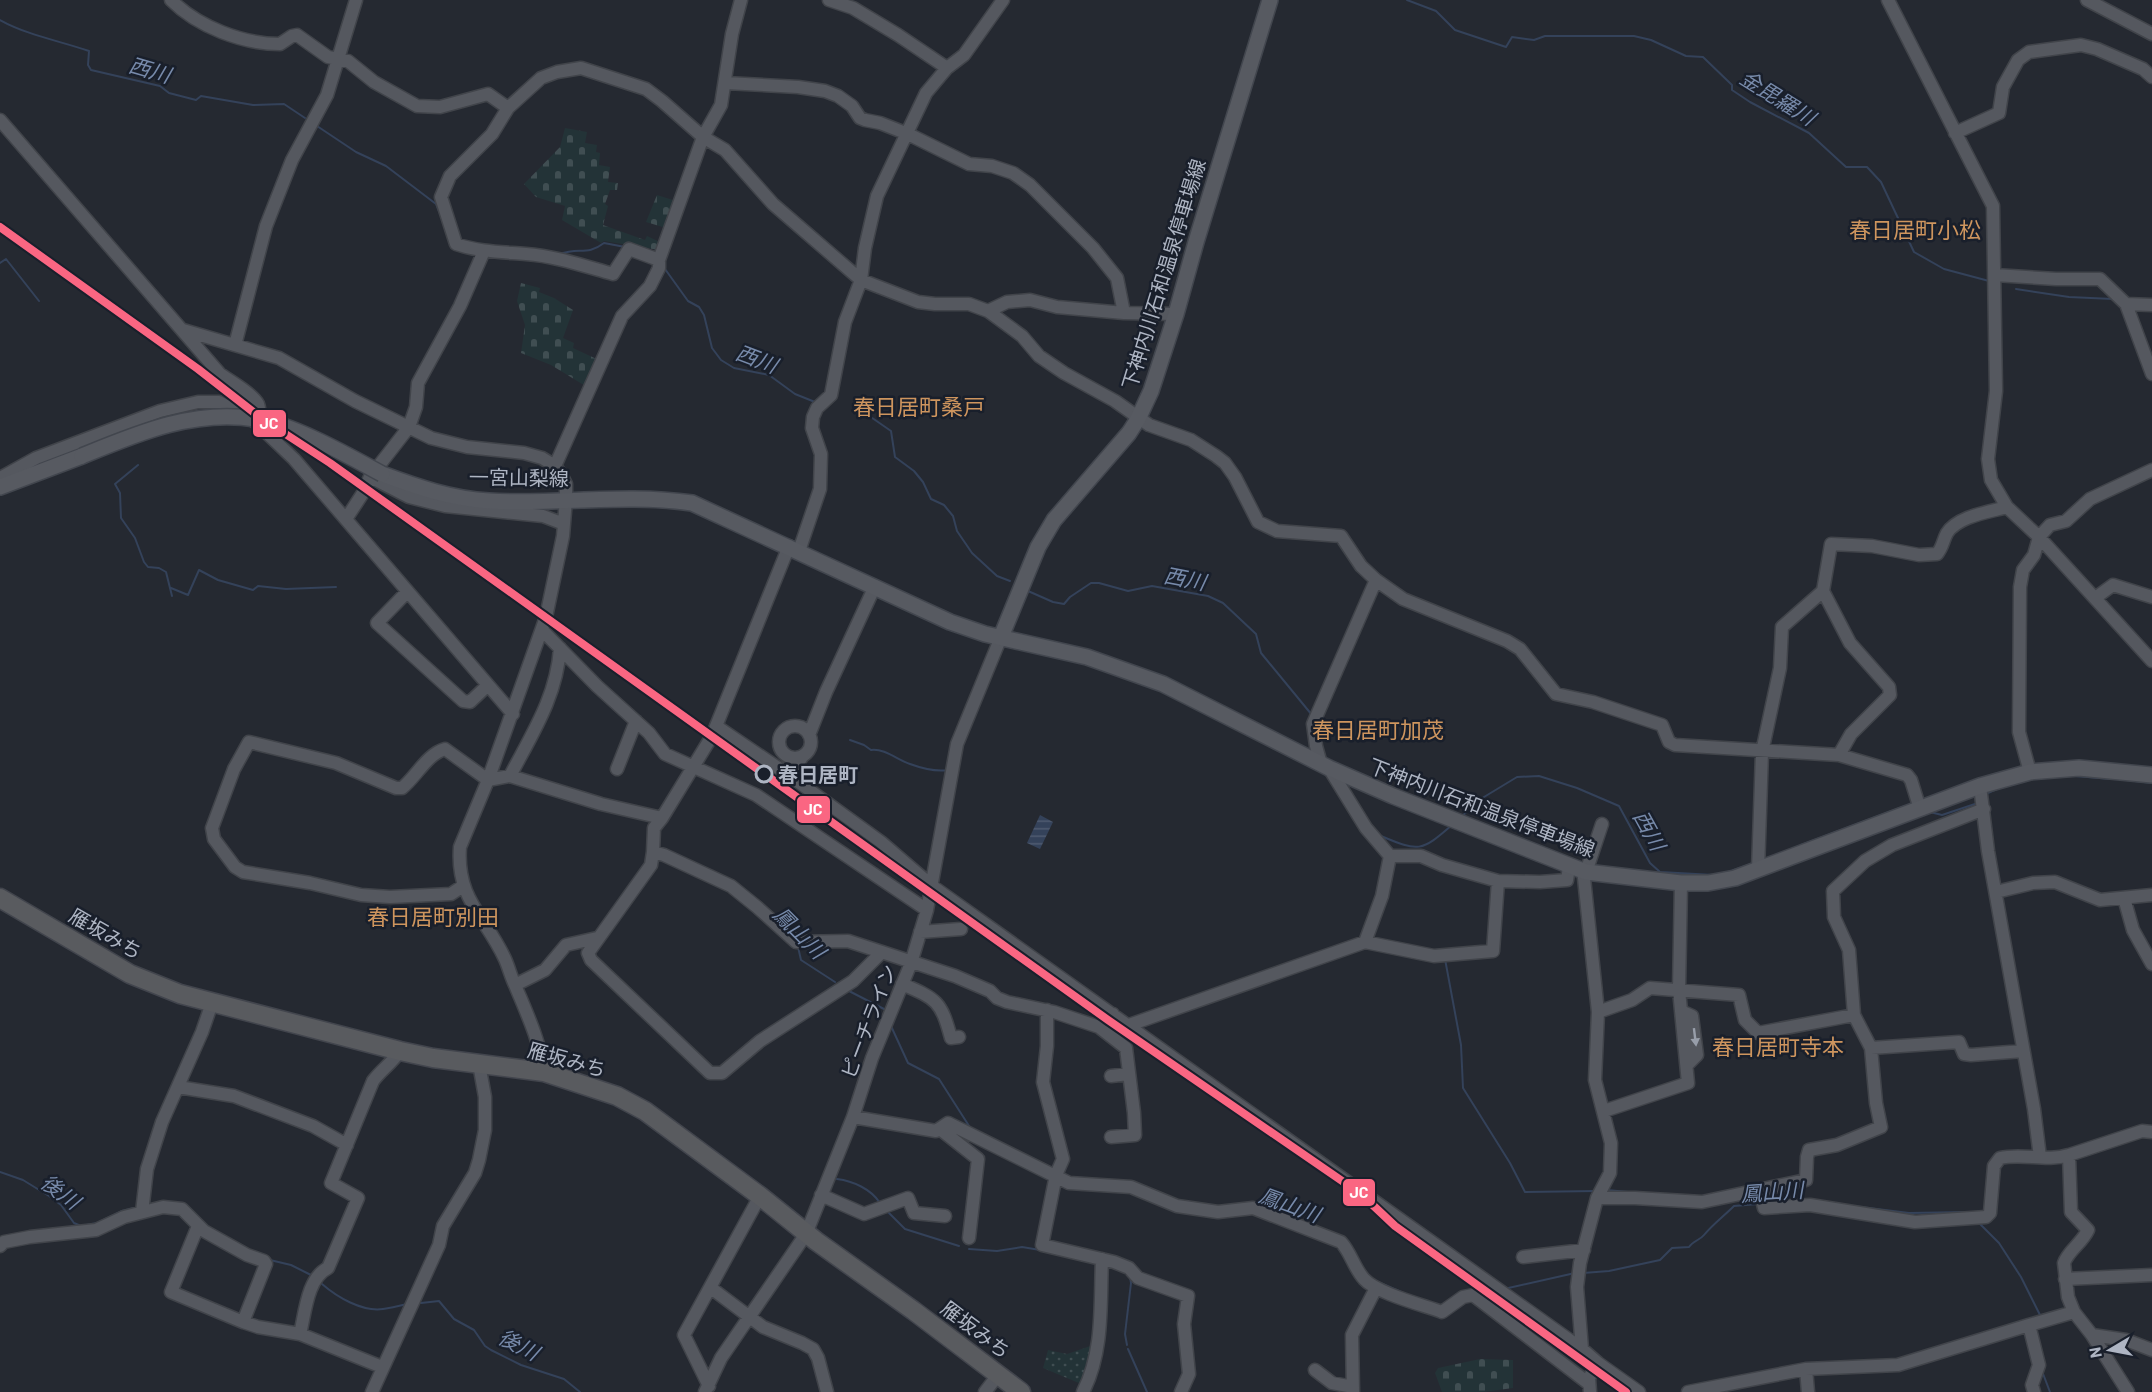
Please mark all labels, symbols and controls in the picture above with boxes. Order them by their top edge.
water label: 西川 [126,51,176,87]
water label: 金毘羅川 [1736,64,1822,131]
street label: 下神内川石和温泉停車場線 [1116,156,1210,392]
district label: 春日居町小松 [1849,216,1981,242]
water label: 西川 [733,339,783,378]
district label: 春日居町桑戸 [853,393,985,419]
line badge: JC [252,409,287,438]
text: JC [260,413,279,432]
street label: 一宮山梨線 [469,464,569,490]
water label: 西川 [1162,562,1210,595]
district label: 春日居町加茂 [1312,716,1444,742]
street label: 下神内川石和温泉停車場線 [1366,753,1598,861]
place label: 春日居町 [778,762,858,786]
marker: 春日居町 [755,765,773,783]
line badge: JC [796,795,831,824]
text: JC [804,799,823,818]
water label: 西川 [1629,806,1672,856]
water label: 鳳山川 [769,901,833,965]
street label: 雁坂みち [65,903,147,963]
district label: 春日居町別田 [367,903,499,929]
street label: ピーチライン [835,961,901,1081]
one-way arrow [1690,1027,1699,1046]
district label: 春日居町寺本 [1712,1033,1844,1059]
street label: 雁坂みち [525,1037,609,1081]
water label: 後川 [37,1169,87,1215]
water label: 鳳山川 [1740,1176,1806,1206]
line badge: JC [1342,1178,1376,1207]
water label: 鳳山川 [1256,1181,1326,1227]
text: JC [1350,1182,1369,1201]
street label: 雁坂みち [937,1295,1015,1363]
north arrow [2080,1320,2140,1380]
water label: 後川 [495,1323,545,1366]
text: N [2084,1346,2105,1360]

